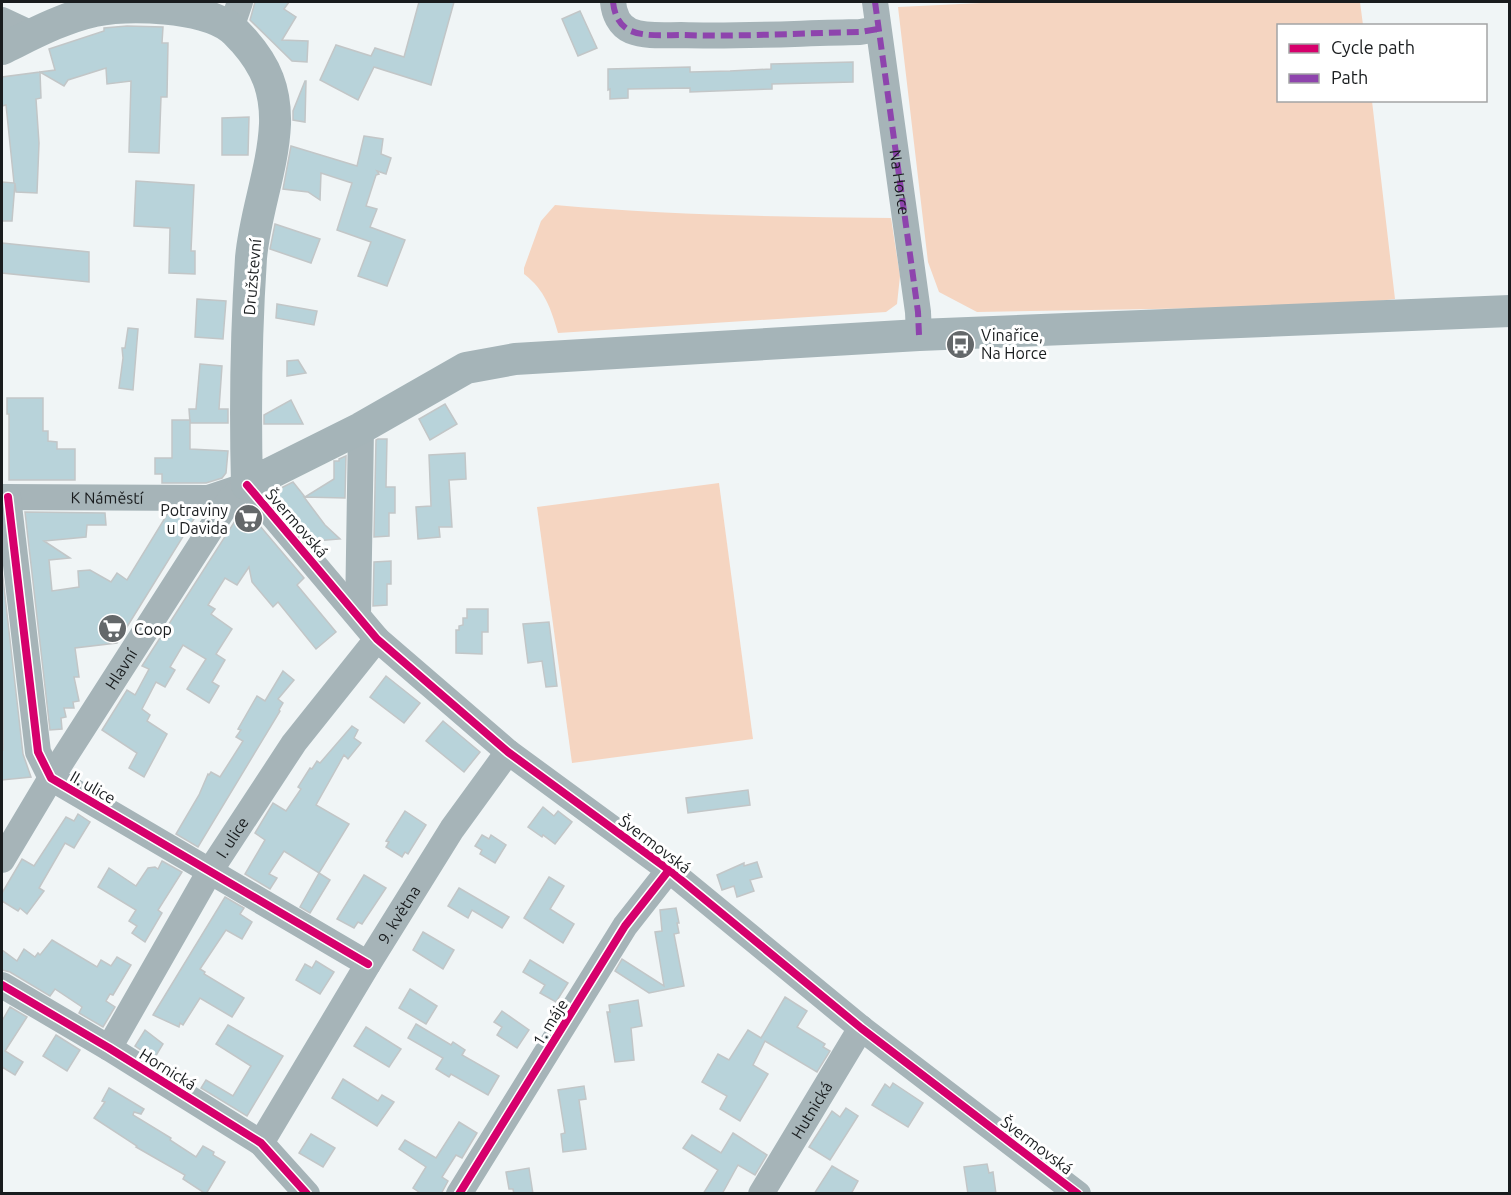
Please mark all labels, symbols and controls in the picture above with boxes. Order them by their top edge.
legend [1277,24,1487,102]
text: Cycle path [1331,37,1415,57]
text: Path [1331,67,1368,87]
street label: Na Horce [887,148,913,216]
street label: Družstevní [240,237,264,316]
place label: Vinařice, Na Horce [981,326,1047,362]
bus stop icon: Vinařice, Na Horce [944,328,976,360]
street label: Švermovská [262,484,332,561]
street label: K Náměstí [71,488,145,507]
place label: Potraviny u Davida [160,501,228,537]
supermarket icon: Potraviny u Davida [233,503,265,535]
supermarket icon: Coop [97,613,129,645]
place label: Coop [134,620,172,638]
street label: Hlavní [101,645,141,693]
street label: II. ulice [67,767,119,807]
street label: Švermovská [616,810,695,877]
street label: I. ulice [212,814,252,861]
street label: 9. května [374,882,424,947]
street label: 1. máje [529,995,571,1049]
street label: Hornická [136,1045,200,1093]
street label: Hutnická [788,1078,836,1142]
street label: Švermovská [998,1111,1077,1178]

